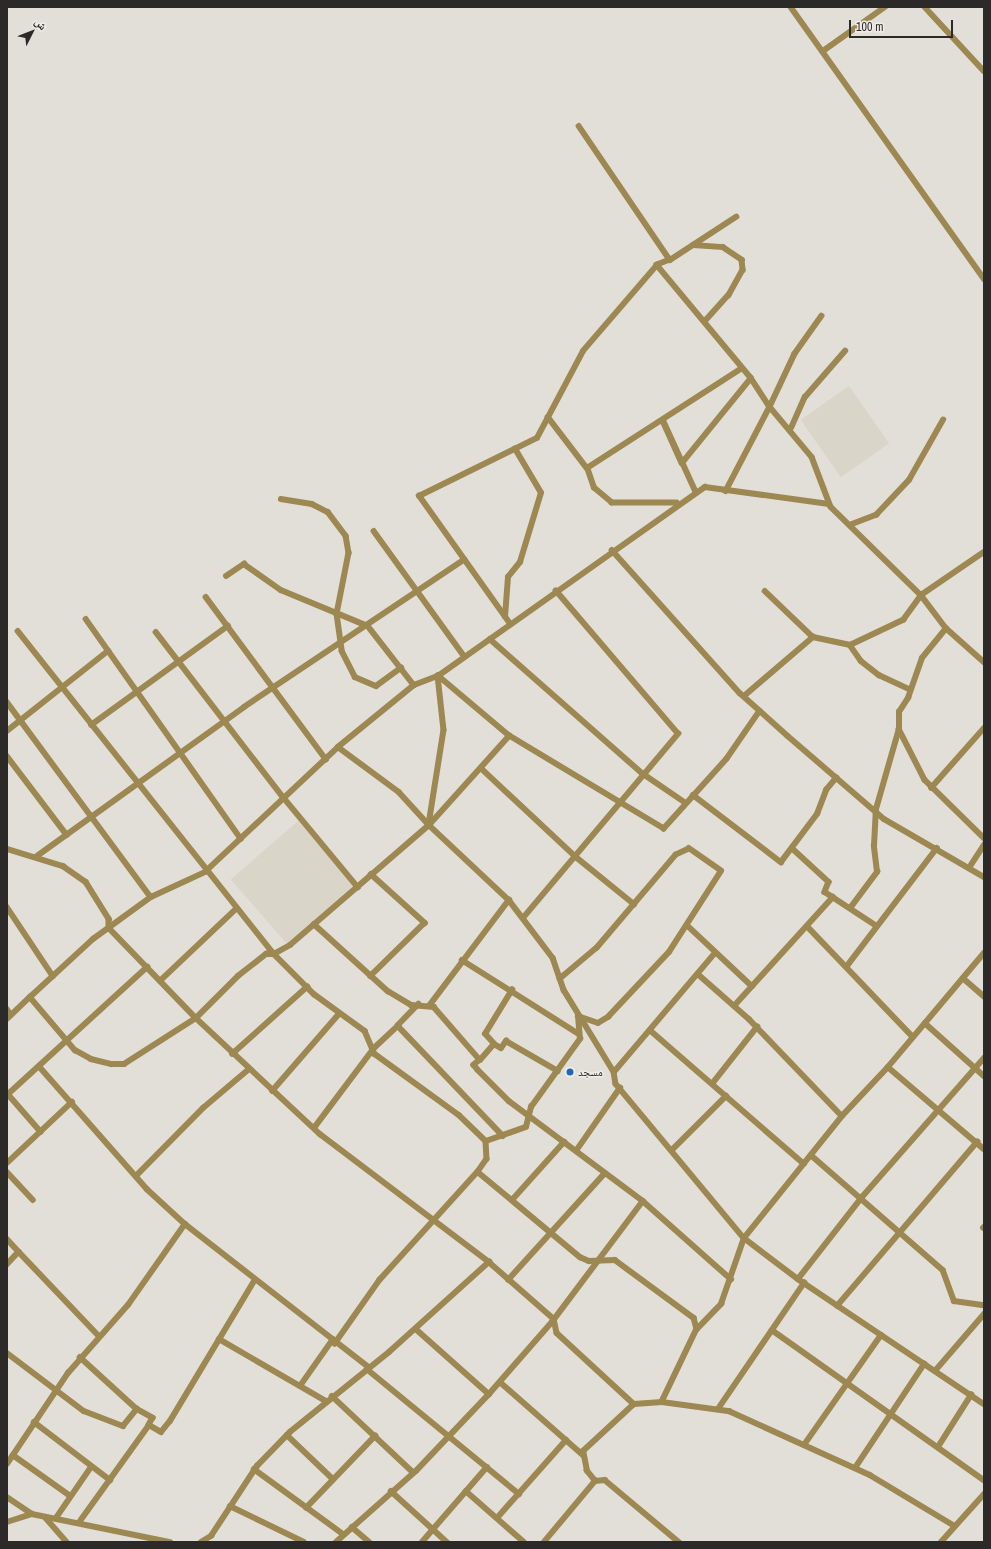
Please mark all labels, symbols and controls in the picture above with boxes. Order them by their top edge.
north arrow [12,12,52,52]
scale bar [851,12,955,38]
text: ش [32,15,50,33]
text: 100 m [856,19,883,35]
place label: مسجد [578,1065,603,1079]
marker: مسجد [565,1067,575,1077]

